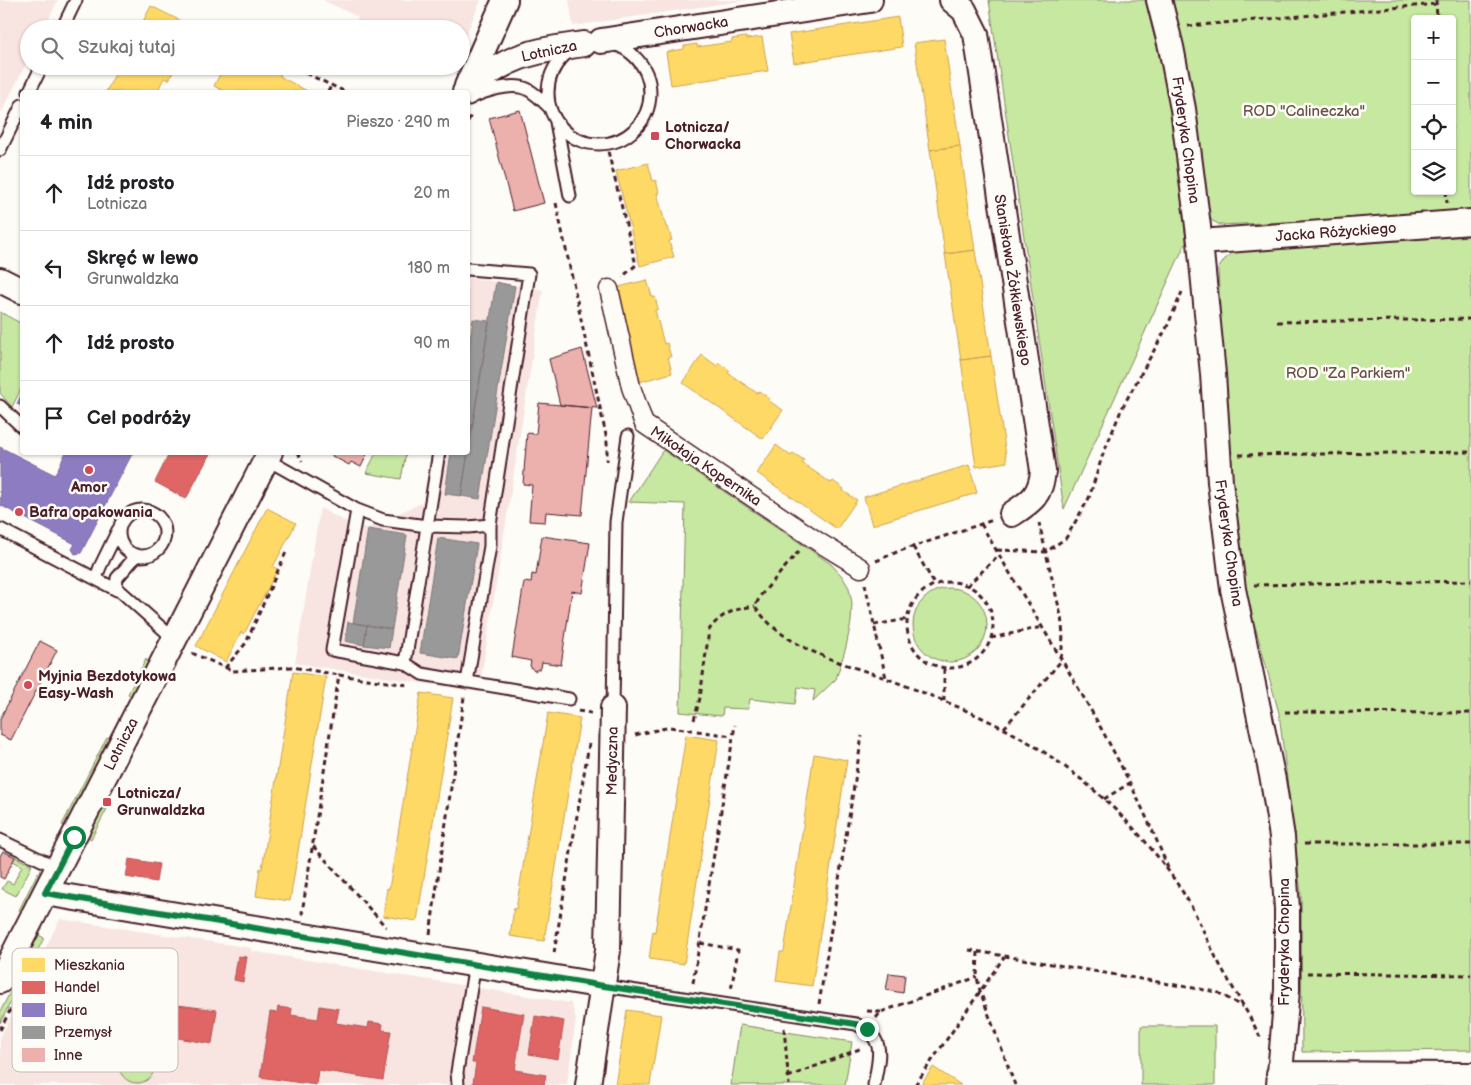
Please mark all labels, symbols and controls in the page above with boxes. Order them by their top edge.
street label: Chorwacka [653,12,730,43]
map controls [1411,15,1456,195]
button: + [1411,15,1456,60]
search box [20,20,470,75]
icon: search [38,34,66,62]
text: Szukaj tutaj [78,36,175,59]
street label: Lotnicza [519,36,579,67]
button: − [1411,60,1456,105]
street label: Fryderyka Chopina [1167,75,1204,205]
park label: ROD "Calineczka" [1243,102,1365,121]
button: locate [1411,105,1456,150]
text: 4 min [40,110,93,135]
text: Pieszo · 290 m [346,113,450,132]
place label: Lotnicza/ Chorwacka [665,118,741,154]
marker: Lotnicza/ Chorwacka [649,130,661,142]
button: layers [1411,150,1456,195]
text: Idź prosto [87,172,175,195]
icon: ahead [40,179,68,207]
text: 20 m [414,184,450,203]
street label: Stanisława Żółkiewskiego [990,193,1035,367]
text: Lotnicza [87,195,147,214]
street label: Jacka Różyckiego [1275,219,1397,246]
text: Skręć w lewo [87,247,199,270]
icon: left [40,254,68,282]
text: 180 m [408,259,450,278]
text: Grunwaldzka [87,270,179,289]
icon: ahead [40,329,68,357]
text: Idź prosto [87,332,175,355]
text: 90 m [414,334,450,353]
park label: ROD "Za Parkiem" [1286,364,1410,383]
icon: arrive [40,404,68,432]
text: Cel podróży [87,407,191,430]
street label: Mikołaja Kopernika [647,422,765,511]
marker: Amor [83,464,95,476]
place label: Amor [70,478,108,497]
street label: Fryderyka Chopina [1210,478,1247,608]
place label: Bafra opakowania [29,503,153,522]
marker: Bafra opakowania [13,506,25,518]
place label: Myjnia Bezdotykowa Easy-Wash [38,667,176,703]
marker: Myjnia Bezdotykowa Easy-Wash [22,679,34,691]
street label: Lotnicza [100,715,143,774]
street label: Medyczna [602,726,623,796]
place label: Lotnicza/ Grunwaldzka [117,784,205,820]
marker: Lotnicza/ Grunwaldzka [101,796,113,808]
route start [63,826,86,849]
street label: Fryderyka Chopina [1275,878,1294,1006]
legend [12,948,178,1072]
text: Mieszkania [54,957,125,974]
text: Handel [54,979,100,996]
text: Biura [54,1002,87,1019]
route end [856,1018,879,1041]
text: Przemysł [54,1024,113,1041]
text: Inne [54,1047,82,1064]

